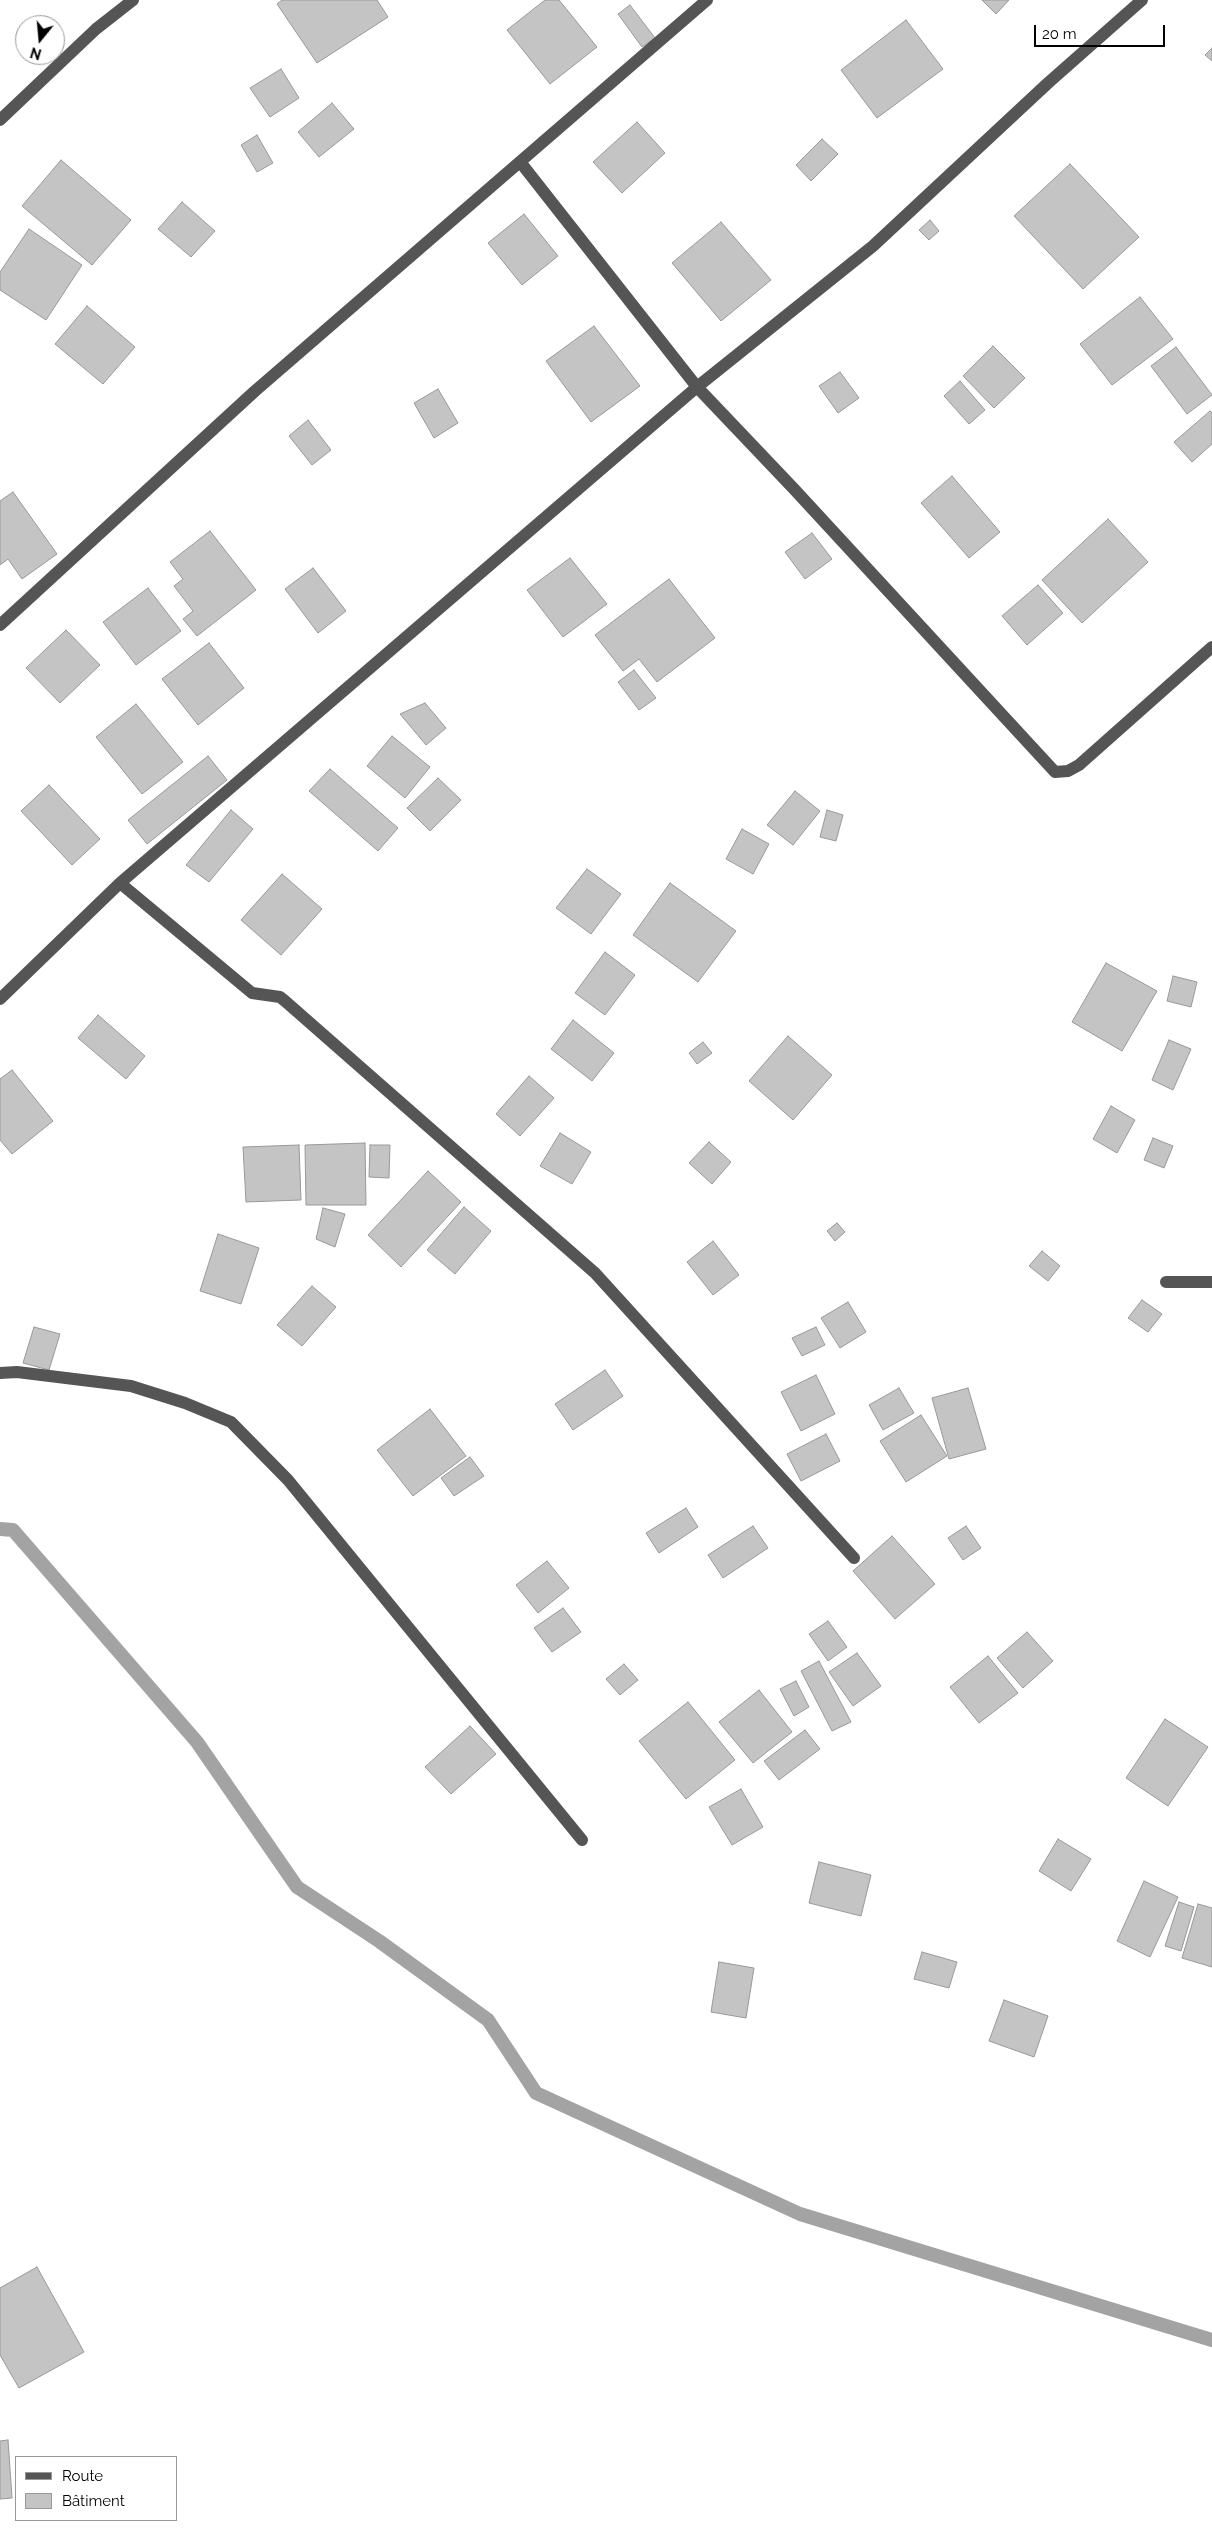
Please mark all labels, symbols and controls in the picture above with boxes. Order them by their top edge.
north arrow [15,15,65,65]
scale bar [1037,15,1168,47]
text: 20 m [1042,25,1077,43]
text: N [28,44,43,63]
legend [15,2456,178,2521]
text: Route [62,2467,103,2485]
text: Bâtiment [62,2492,125,2510]

